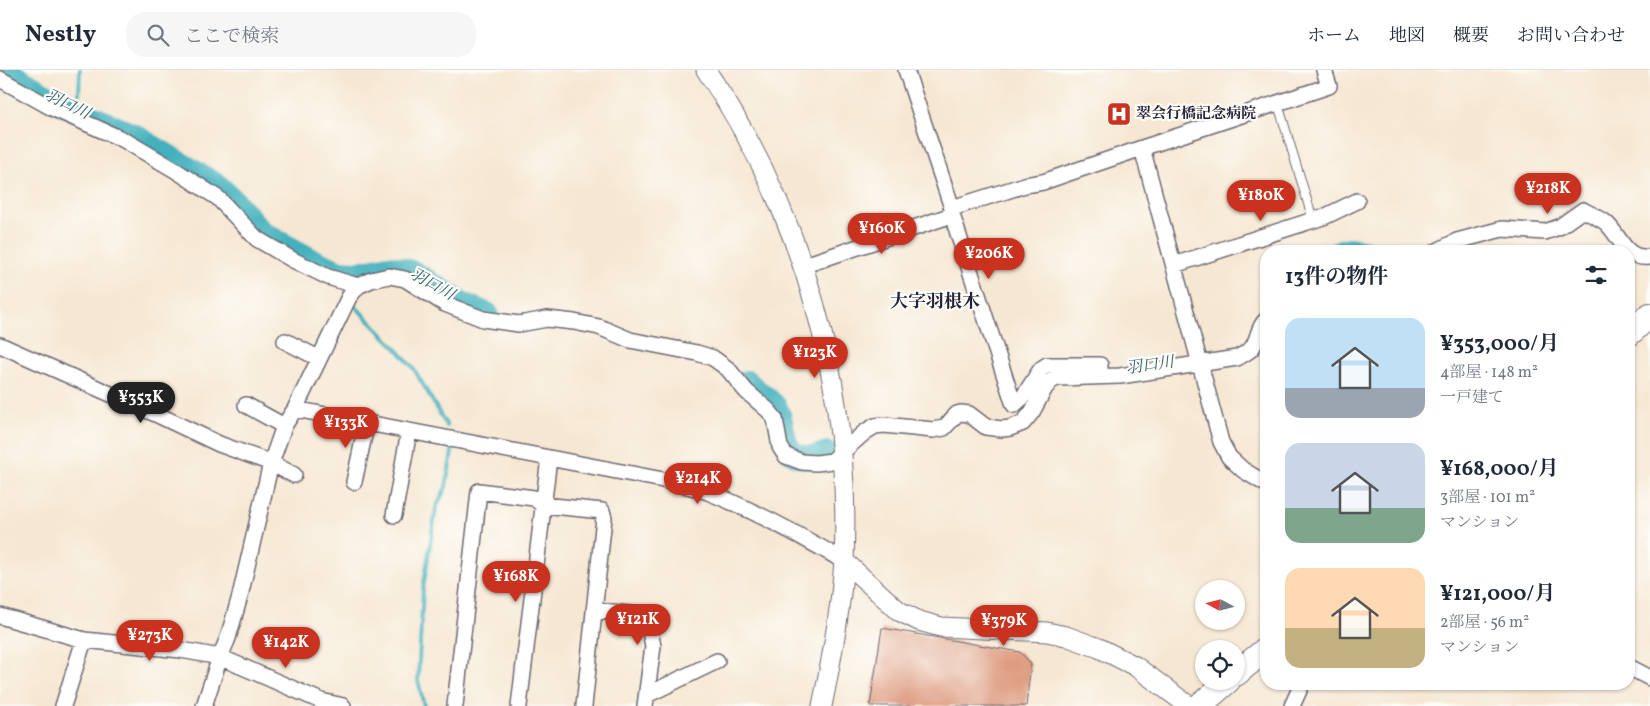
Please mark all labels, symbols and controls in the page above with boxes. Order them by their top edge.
search box [126,12,476,57]
text: Nestly [25,18,96,52]
icon: search [144,21,172,49]
text: ここで検索 [184,24,279,50]
text: ホーム [1307,24,1361,49]
text: 地図 [1389,24,1425,49]
text: 概要 [1453,24,1489,49]
text: お問い合わせ [1517,24,1625,49]
water label: 羽口川 [41,85,95,126]
hospital icon: 翠会行橋記念病院 [1106,101,1132,127]
place label: 翠会行橋記念病院 [1136,104,1256,125]
pin: ¥218K [1513,172,1583,215]
text: ¥218K [1525,178,1571,200]
pin: ¥180K [1226,180,1296,222]
text: ¥180K [1238,185,1284,207]
pin: ¥160K [847,212,917,255]
text: ¥160K [859,218,905,240]
pin: ¥206K [954,238,1024,280]
text: ¥206K [965,243,1013,265]
icon: filters [1582,261,1610,289]
text: 13件の物件 [1285,263,1388,292]
water label: 羽口川 [406,264,460,307]
district label: 大字羽根木 [890,290,980,315]
text: ¥353,000/月 [1440,330,1559,359]
pin: ¥123K [780,336,850,379]
icon: home [1325,338,1385,398]
text: ¥123K [793,342,837,364]
water label: 羽口川 [1125,351,1177,380]
text: 4部屋 · 148 m² [1440,362,1538,384]
pin: ¥353K [106,382,176,424]
text: ¥353K [118,387,164,409]
text: 一戸建て [1440,387,1504,409]
pin: ¥133K [311,406,381,449]
text: ¥133K [324,412,368,434]
text: ¥168,000/月 [1440,455,1559,484]
pin: ¥214K [663,462,733,505]
icon: home [1325,463,1385,523]
text: ¥214K [675,468,721,490]
text: 3部屋 · 101 m² [1440,487,1535,509]
text: マンション [1440,512,1519,534]
pin: ¥168K [481,560,551,603]
text: ¥168K [493,566,539,588]
north arrow [1195,580,1245,630]
map controls [1195,580,1245,690]
text: ¥121,000/月 [1440,580,1555,609]
icon: home [1325,588,1385,648]
pin: ¥121K [603,604,673,646]
pin: ¥379K [969,604,1039,647]
text: ¥121K [617,609,659,631]
text: ¥379K [981,610,1027,632]
text: 2部屋 · 56 m² [1440,612,1529,634]
pin: ¥273K [115,620,185,662]
text: ¥273K [127,625,173,647]
pin: ¥142K [251,626,321,669]
text: ¥142K [263,632,309,654]
text: マンション [1440,637,1519,659]
button: locate [1195,640,1245,690]

